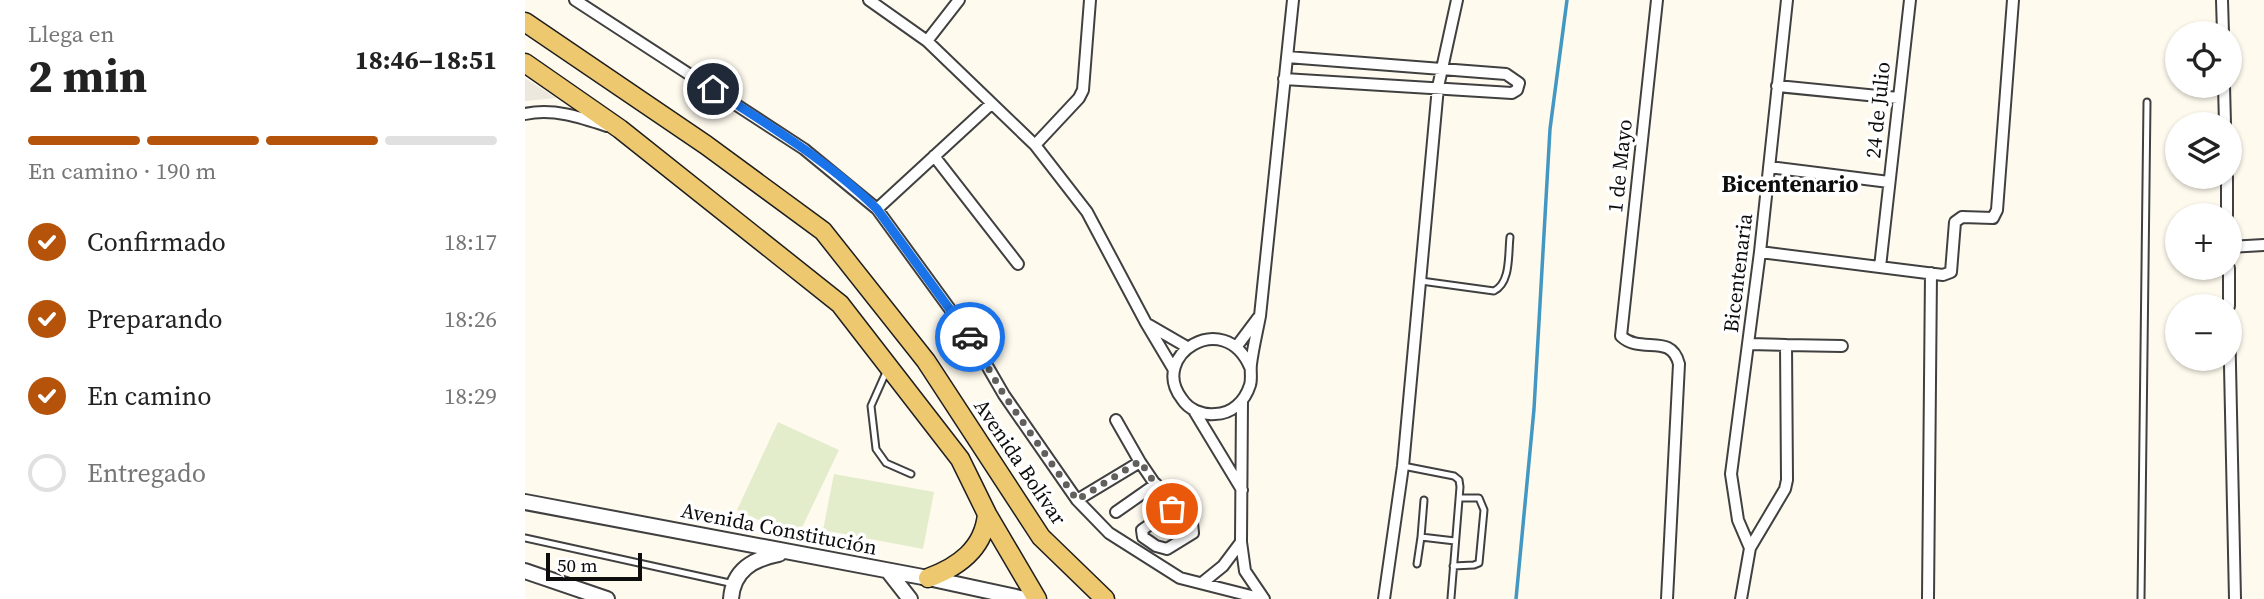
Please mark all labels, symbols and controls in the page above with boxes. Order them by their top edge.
text: Llega en [28,18,114,50]
map controls [2165,21,2242,371]
button: locate [2165,21,2242,98]
text: 18:46–18:51 [355,42,497,78]
text: 2 min [28,44,147,107]
pin [683,59,743,119]
street label: 24 de Julio [1858,60,1897,160]
icon: home [694,70,732,108]
button: layers [2165,112,2242,189]
street label: 1 de Mayo [1600,118,1639,214]
text: En camino · 190 m [28,155,216,187]
district label: Bicentenario [1721,168,1859,200]
button: + [2165,203,2242,280]
street label: Bicentenaria [1716,211,1759,334]
icon: check [28,223,66,261]
text: Confirmado [87,224,226,260]
text: 18:17 [444,226,497,258]
button: − [2165,294,2242,371]
icon: check [28,300,66,338]
text: Preparando [87,301,223,337]
courier [935,302,1005,372]
text: 18:26 [444,303,497,335]
icon: car [951,318,989,356]
icon: check [28,377,66,415]
text: En camino [87,378,212,414]
text: 18:29 [444,380,497,412]
street label: Avenida Bolívar [967,393,1073,531]
text: Entregado [87,455,206,491]
pin [1142,479,1202,539]
icon: bag [1153,490,1191,528]
street label: Avenida Constitución [679,495,880,562]
scale bar [546,550,642,582]
text: 50 m [557,552,598,578]

